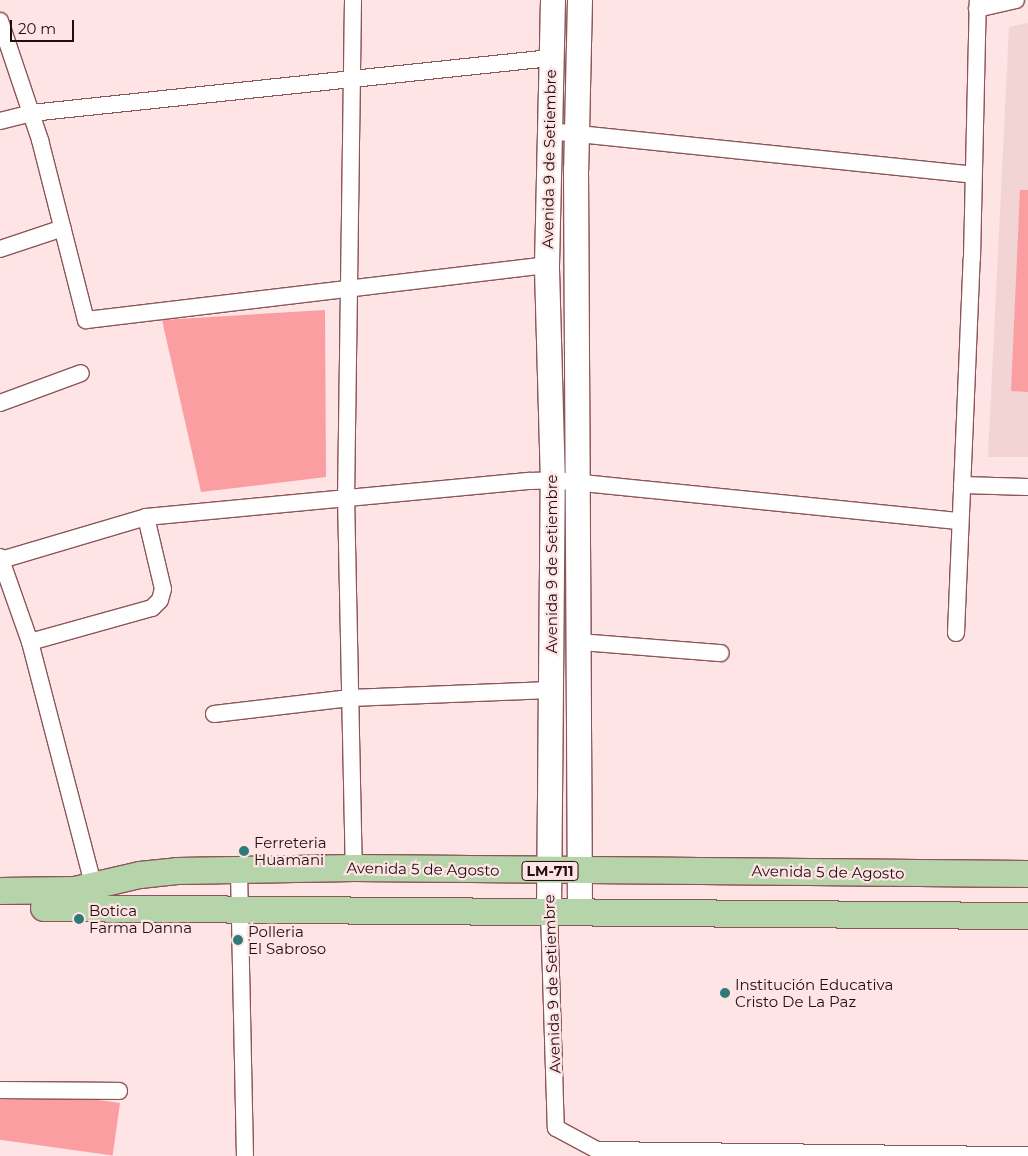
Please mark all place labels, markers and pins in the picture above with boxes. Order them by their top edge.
place label: Ferreteria Huamani [254,833,327,868]
marker: Ferreteria Huamani [238,845,250,857]
place label: Botica Farma Danna [89,901,192,936]
marker: Botica Farma Danna [73,913,85,925]
place label: Polleria El Sabroso [248,922,326,957]
marker: Polleria El Sabroso [232,934,244,946]
place label: Institución Educativa Cristo De La Paz [735,975,893,1010]
marker: Institución Educativa Cristo De La Paz [719,987,731,999]

